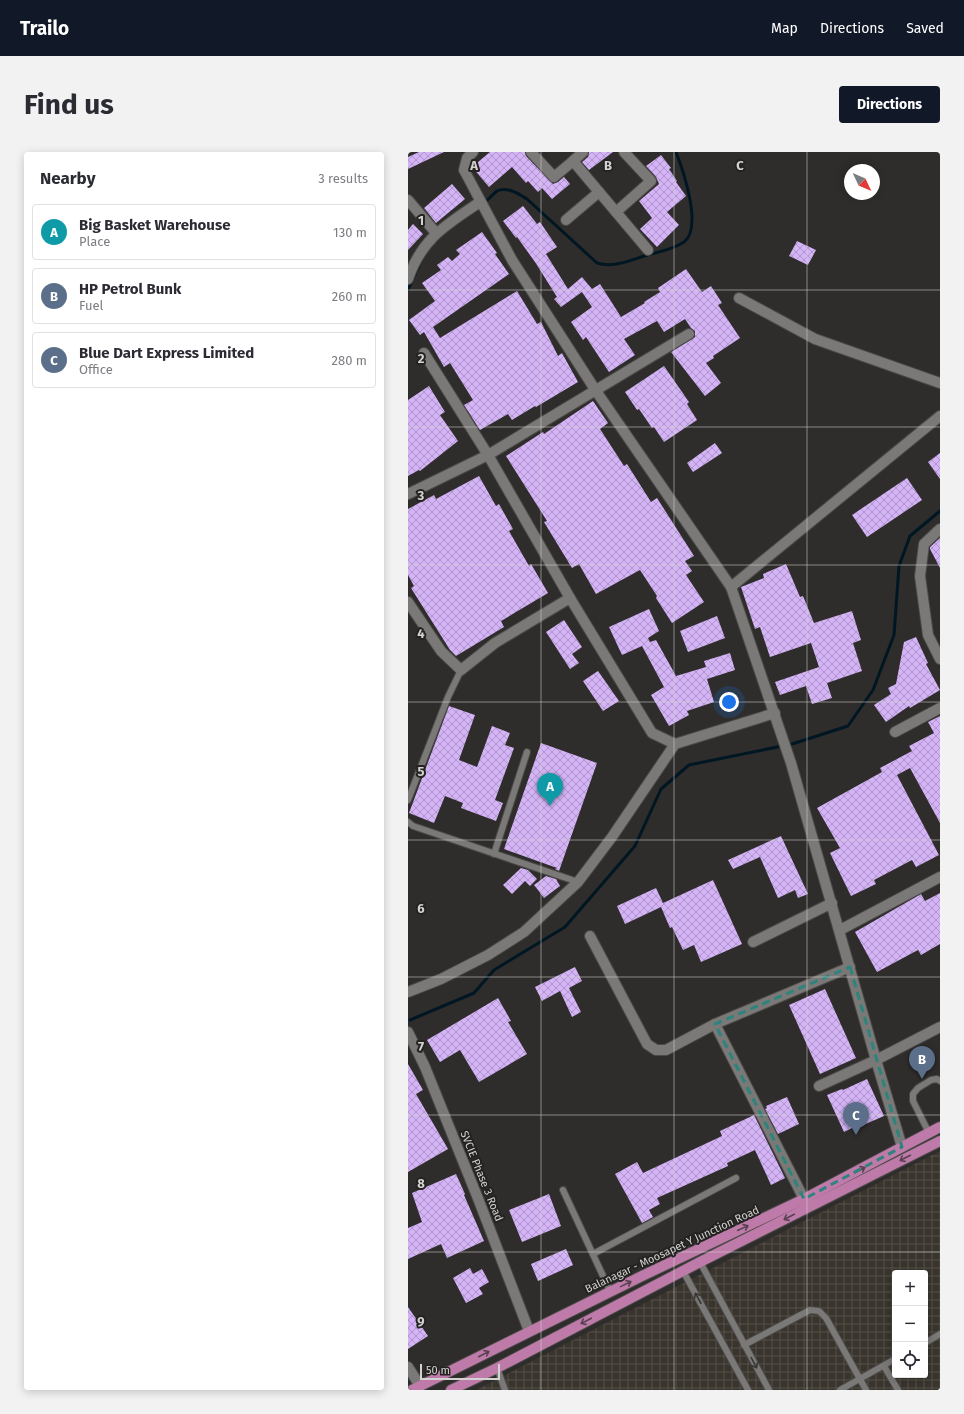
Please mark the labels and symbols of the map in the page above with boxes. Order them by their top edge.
text: A [469,158,478,173]
text: B [604,158,612,173]
text: C [736,158,744,173]
north arrow [844,164,880,200]
text: 1 [418,213,424,228]
text: 2 [418,351,425,366]
text: 3 [417,488,425,503]
text: 4 [417,626,425,641]
your location [719,692,739,712]
text: 5 [418,764,425,779]
pin: A [537,773,563,806]
text: 6 [417,901,425,916]
text: 7 [418,1039,424,1054]
pin: B [909,1046,935,1079]
pin: C [843,1102,869,1135]
street label: SVCIE Phase 3 Road [457,1129,506,1223]
one-way arrow [899,1155,911,1162]
one-way arrow [854,1166,866,1173]
text: 8 [417,1176,425,1191]
street label: Balanagar - Moosapet Y Junction Road [583,1203,761,1296]
one-way arrow [783,1214,795,1221]
one-way arrow [737,1224,749,1231]
one-way arrow [620,1279,632,1287]
one-way arrow [694,1292,702,1304]
text: 9 [417,1314,425,1329]
one-way arrow [581,1318,593,1325]
one-way arrow [478,1349,490,1357]
one-way arrow [751,1357,759,1369]
scale bar [420,1362,500,1381]

